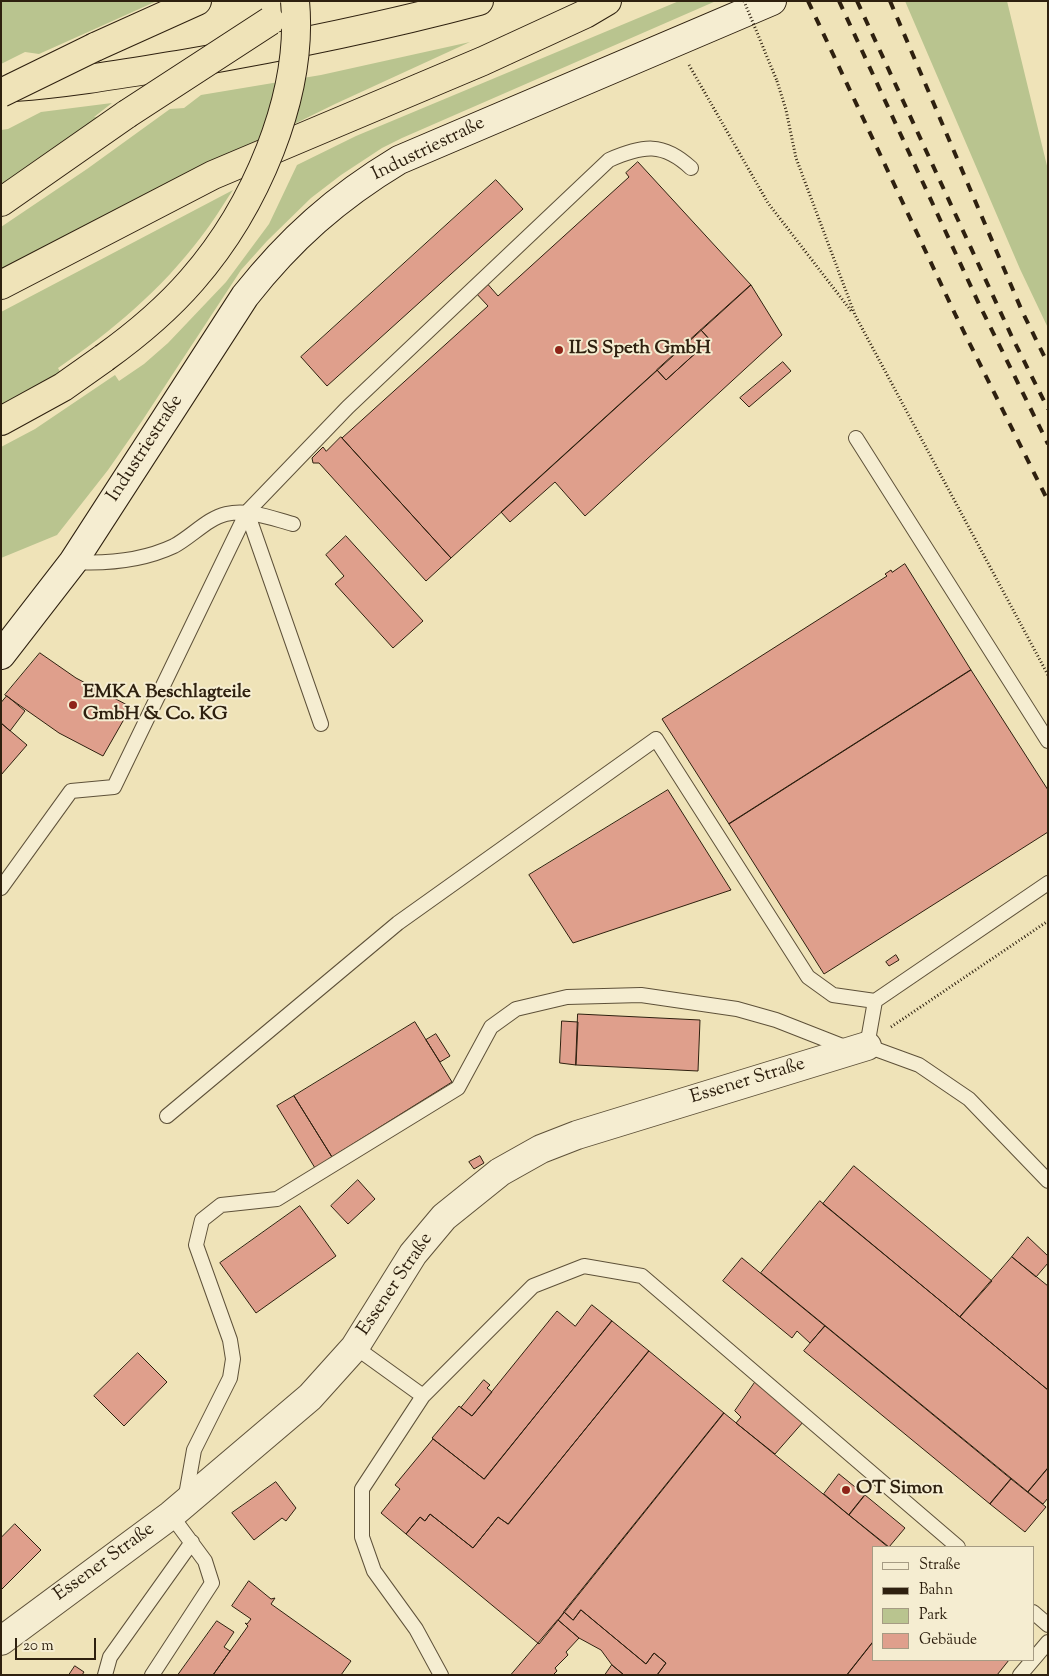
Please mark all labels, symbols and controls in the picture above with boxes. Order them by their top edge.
street label: Industriestraße [369,113,489,187]
place label: ILS Speth GmbH [569,339,711,361]
marker: ILS Speth GmbH [553,344,565,356]
street label: Industriestraße [103,391,189,507]
place label: EMKA Beschlagteile GmbH & Co. KG [83,683,251,727]
marker: EMKA Beschlagteile GmbH & Co. KG [67,699,79,711]
street label: Essener Straße [688,1054,808,1110]
street label: Essener Straße [353,1229,439,1341]
place label: OT Simon [856,1479,943,1501]
marker: OT Simon [840,1484,852,1496]
street label: Essener Straße [50,1519,160,1607]
legend [872,1546,1034,1661]
text: Straße [919,1555,961,1576]
text: Bahn [919,1580,953,1601]
text: Park [919,1605,948,1626]
scale bar [18,1628,99,1660]
text: Gebäude [919,1630,977,1651]
text: 20 m [23,1636,54,1657]

